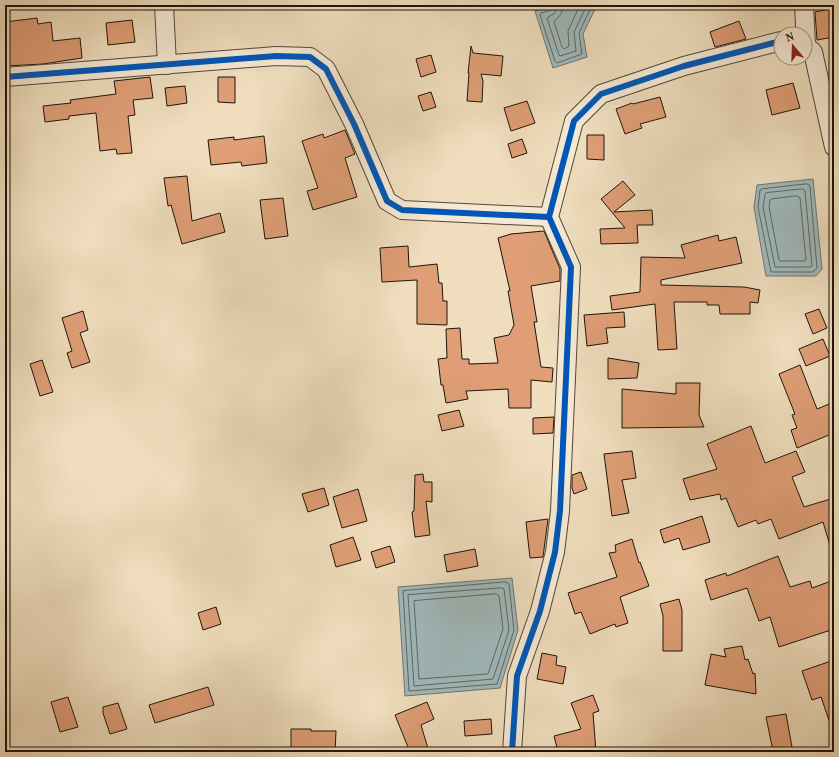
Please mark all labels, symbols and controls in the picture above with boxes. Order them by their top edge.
north arrow [773,26,813,66]
text: N [784,30,796,46]

